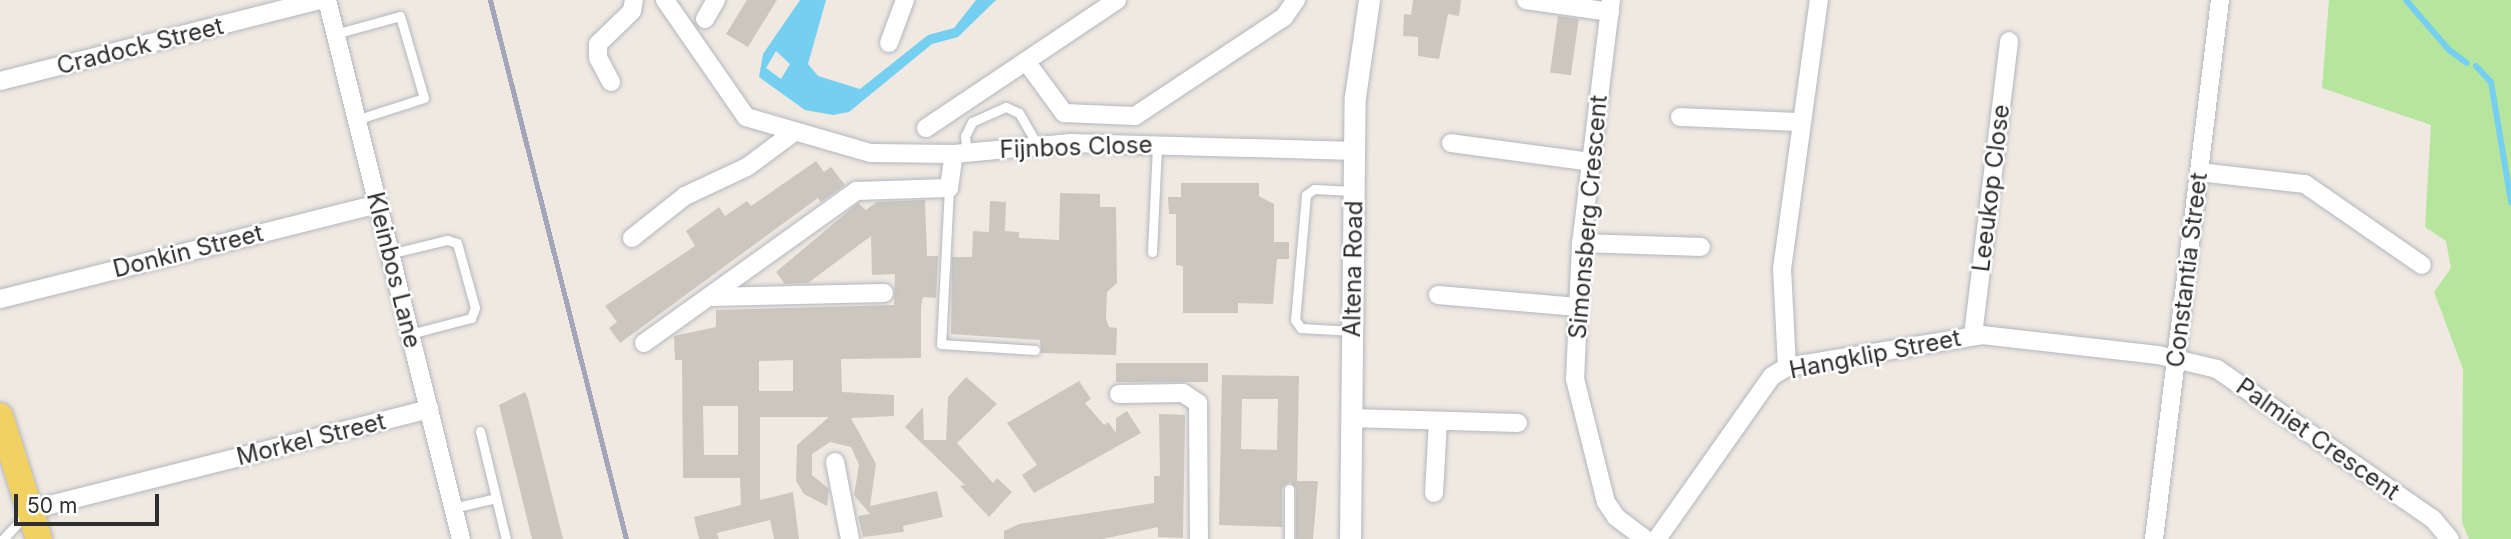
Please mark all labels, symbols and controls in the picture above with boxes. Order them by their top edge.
street label: Cradock Street [54,11,226,81]
street label: Simonsberg Crescent [1563,94,1613,340]
street label: Leeukop Close [1966,103,2016,273]
street label: Fijnbos Close [999,130,1153,164]
street label: Constantia Street [2161,171,2213,369]
street label: Kleinbos Lane [361,189,427,351]
street label: Altena Road [1337,200,1369,338]
street label: Donkin Street [110,218,266,284]
street label: Hangklip Street [1787,323,1963,385]
street label: Palmiet Crescent [2231,372,2405,506]
street label: Morkel Street [234,407,388,471]
scale bar [18,480,163,524]
text: 50 m [27,493,77,518]

